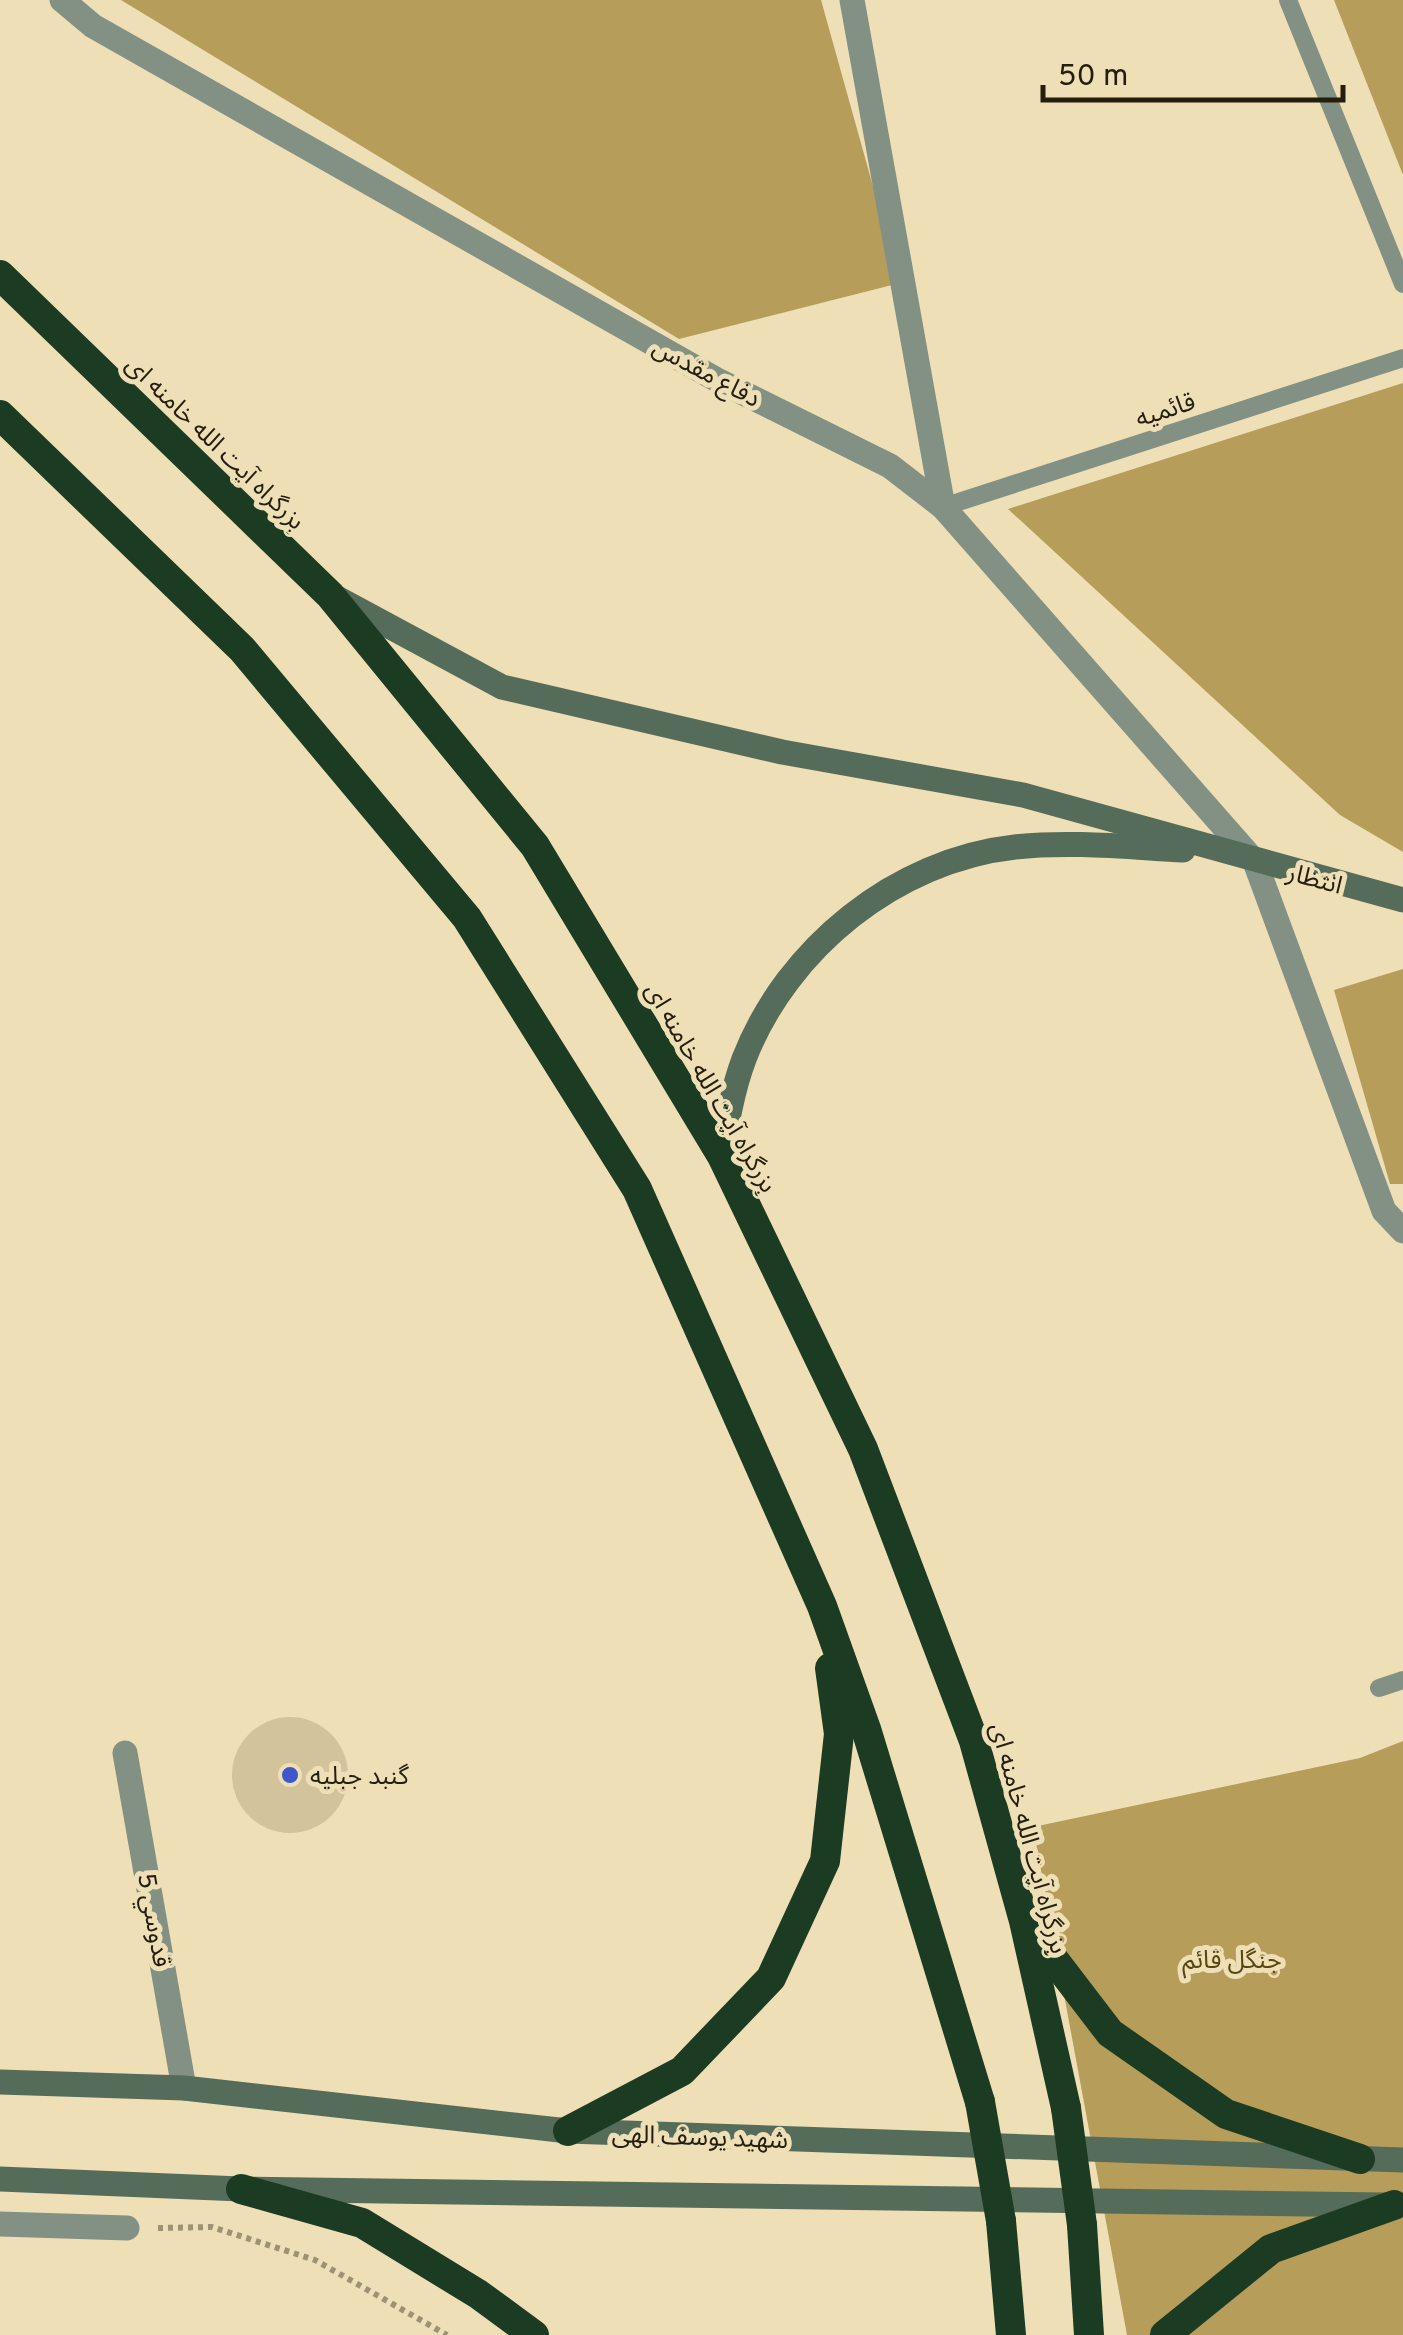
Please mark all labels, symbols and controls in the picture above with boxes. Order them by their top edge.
scale bar [1043,40,1343,102]
text: 50 m [1058,59,1128,96]
street label: دفاع مقدس [646,333,765,416]
street label: بزرگراه آیت الله خامنه ای [117,350,310,538]
street label: قائمیه [1132,387,1200,437]
street label: انتظار [1282,858,1346,904]
street label: بزرگراه آیت الله خامنه ای [636,978,783,1199]
street label: بزرگراه آیت الله خامنه ای [981,1720,1073,1958]
place label: گنبد جبلیه [310,1762,410,1794]
marker: گنبد جبلیه [279,1764,301,1786]
street label: قدوسي 5 [127,1871,176,1970]
park label: جنگل قائم [1182,1946,1282,1979]
street label: شهید یوسف الهی [611,2120,789,2158]

